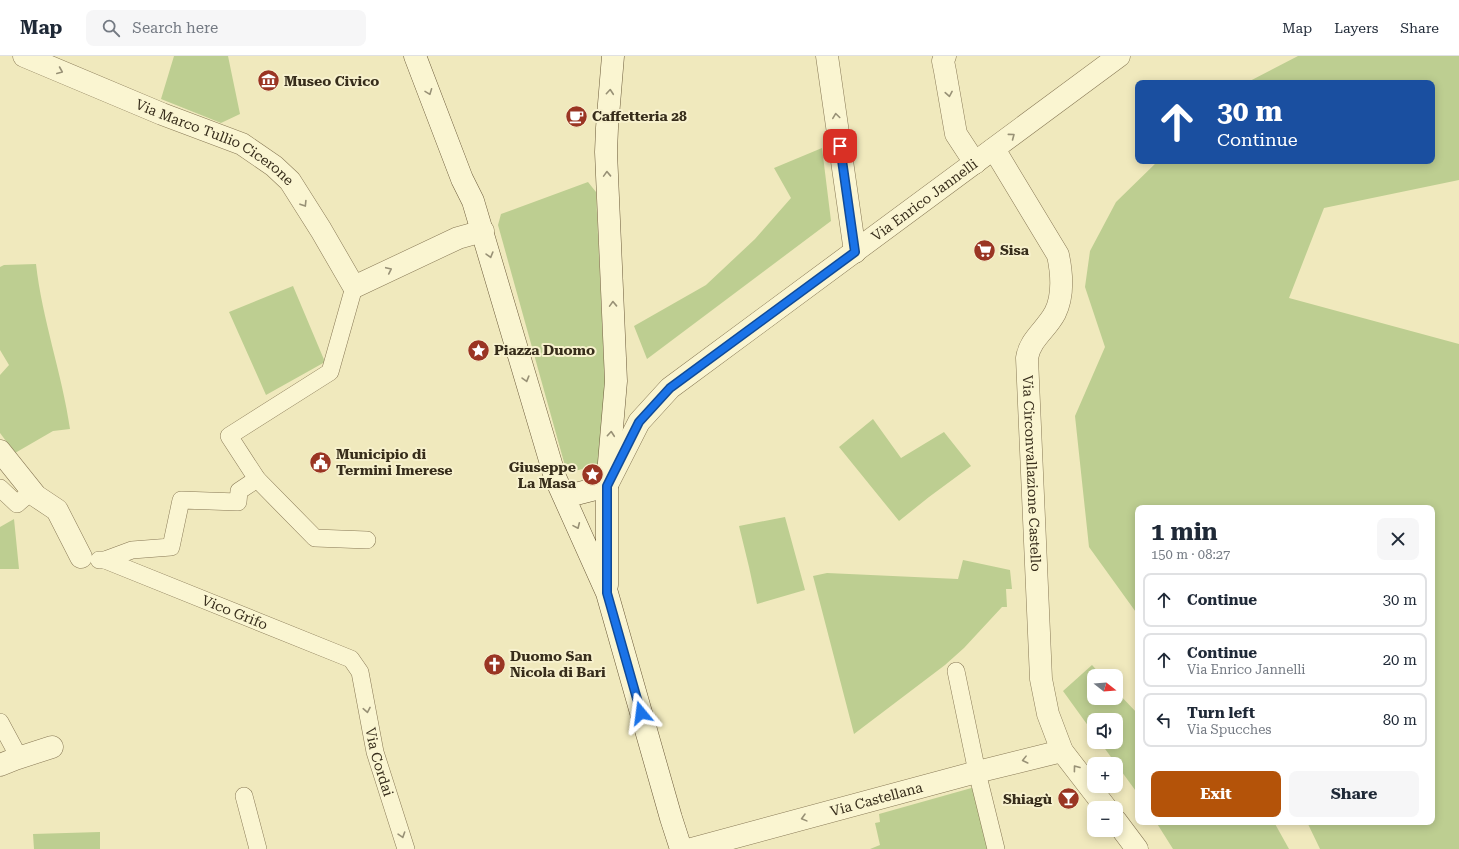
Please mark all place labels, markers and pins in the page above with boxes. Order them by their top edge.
museum icon: Museo Civico [255,68,281,94]
place label: Museo Civico [284,73,379,89]
cafe icon: Caffetteria 28 [564,103,590,129]
place label: Caffetteria 28 [592,108,687,124]
pin [823,129,857,163]
supermarket icon: Sisa [971,237,997,263]
place label: Sisa [1000,242,1030,258]
place icon: Piazza Duomo [466,337,492,363]
place label: Piazza Duomo [494,342,595,358]
place label: Municipio di Termini Imerese [336,446,453,478]
public building icon: Municipio di Termini Imerese [307,449,333,475]
place label: Giuseppe La Masa [509,459,577,491]
place icon: Giuseppe La Masa [579,462,605,488]
place label: Duomo San Nicola di Bari [510,648,606,680]
church icon: Duomo San Nicola di Bari [481,651,507,677]
bar icon: Shiagù [1055,786,1081,812]
place label: Shiagù [1003,791,1052,807]

